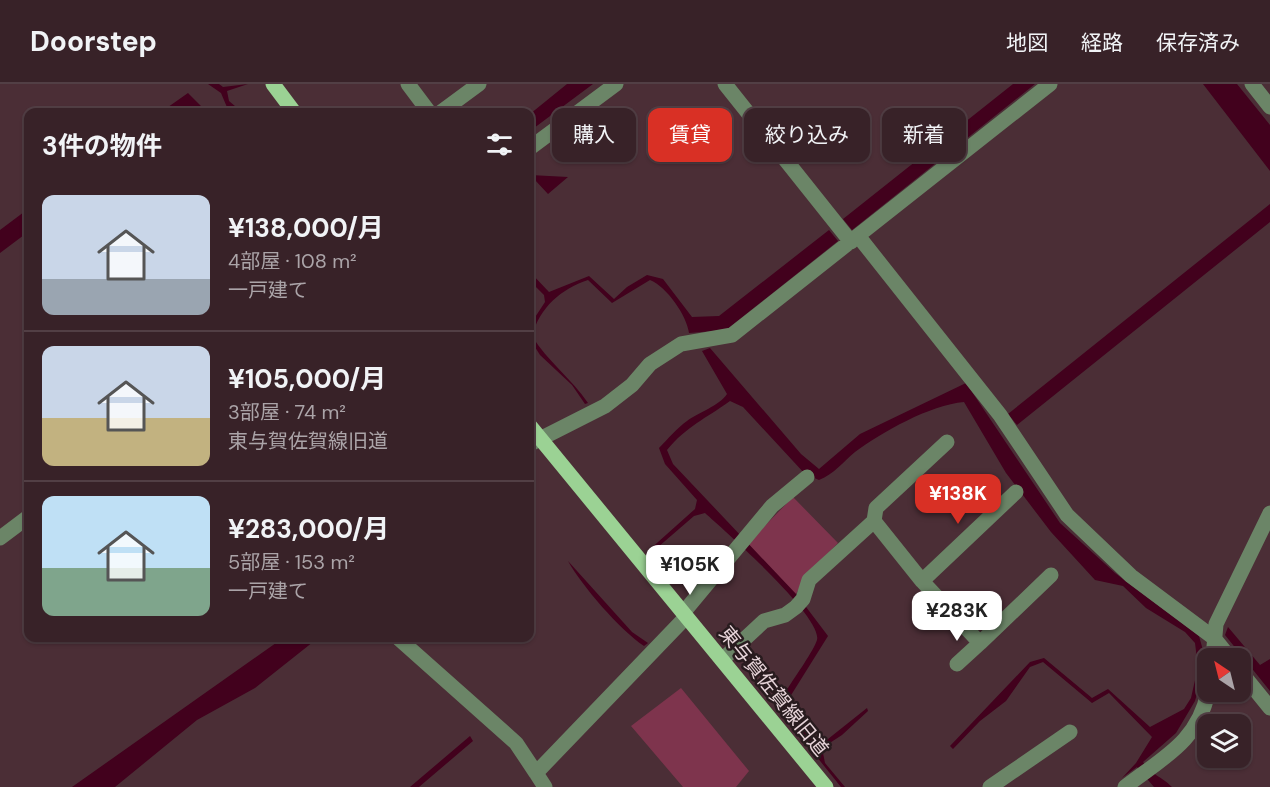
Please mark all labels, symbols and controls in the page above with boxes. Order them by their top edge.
text: Doorstep [30,23,157,60]
text: 地図 [1006,29,1048,57]
text: 経路 [1081,29,1123,57]
text: 保存済み [1156,29,1240,57]
chip: 購入 [552,108,636,162]
chip: 賃貸 [648,108,732,162]
chip: 絞り込み [744,108,870,162]
chip: 新着 [882,108,966,162]
icon: filters [483,128,516,161]
text: 3件の物件 [42,129,162,163]
text: ¥138,000/月 [228,211,384,245]
icon: home [90,219,162,291]
text: 4部屋 · 108 m² [228,248,357,274]
text: 一戸建て [228,277,308,303]
text: ¥105,000/月 [228,362,386,396]
icon: home [90,370,162,442]
text: 3部屋 · 74 m² [228,399,346,425]
text: 東与賀佐賀線旧道 [228,428,388,454]
pin: ¥138K [916,474,1000,525]
text: ¥138K [929,480,987,506]
text: ¥283,000/月 [228,512,389,546]
icon: home [90,520,162,592]
pin: ¥105K [648,545,732,596]
text: 5部屋 · 153 m² [228,549,355,575]
text: ¥105K [660,551,720,577]
text: 一戸建て [228,578,308,604]
pin: ¥283K [915,591,999,642]
text: ¥283K [926,597,988,623]
street label: 東与賀佐賀線旧道 [714,621,834,761]
north arrow [1197,648,1251,702]
map controls [1197,648,1251,768]
button: layers [1197,714,1251,768]

